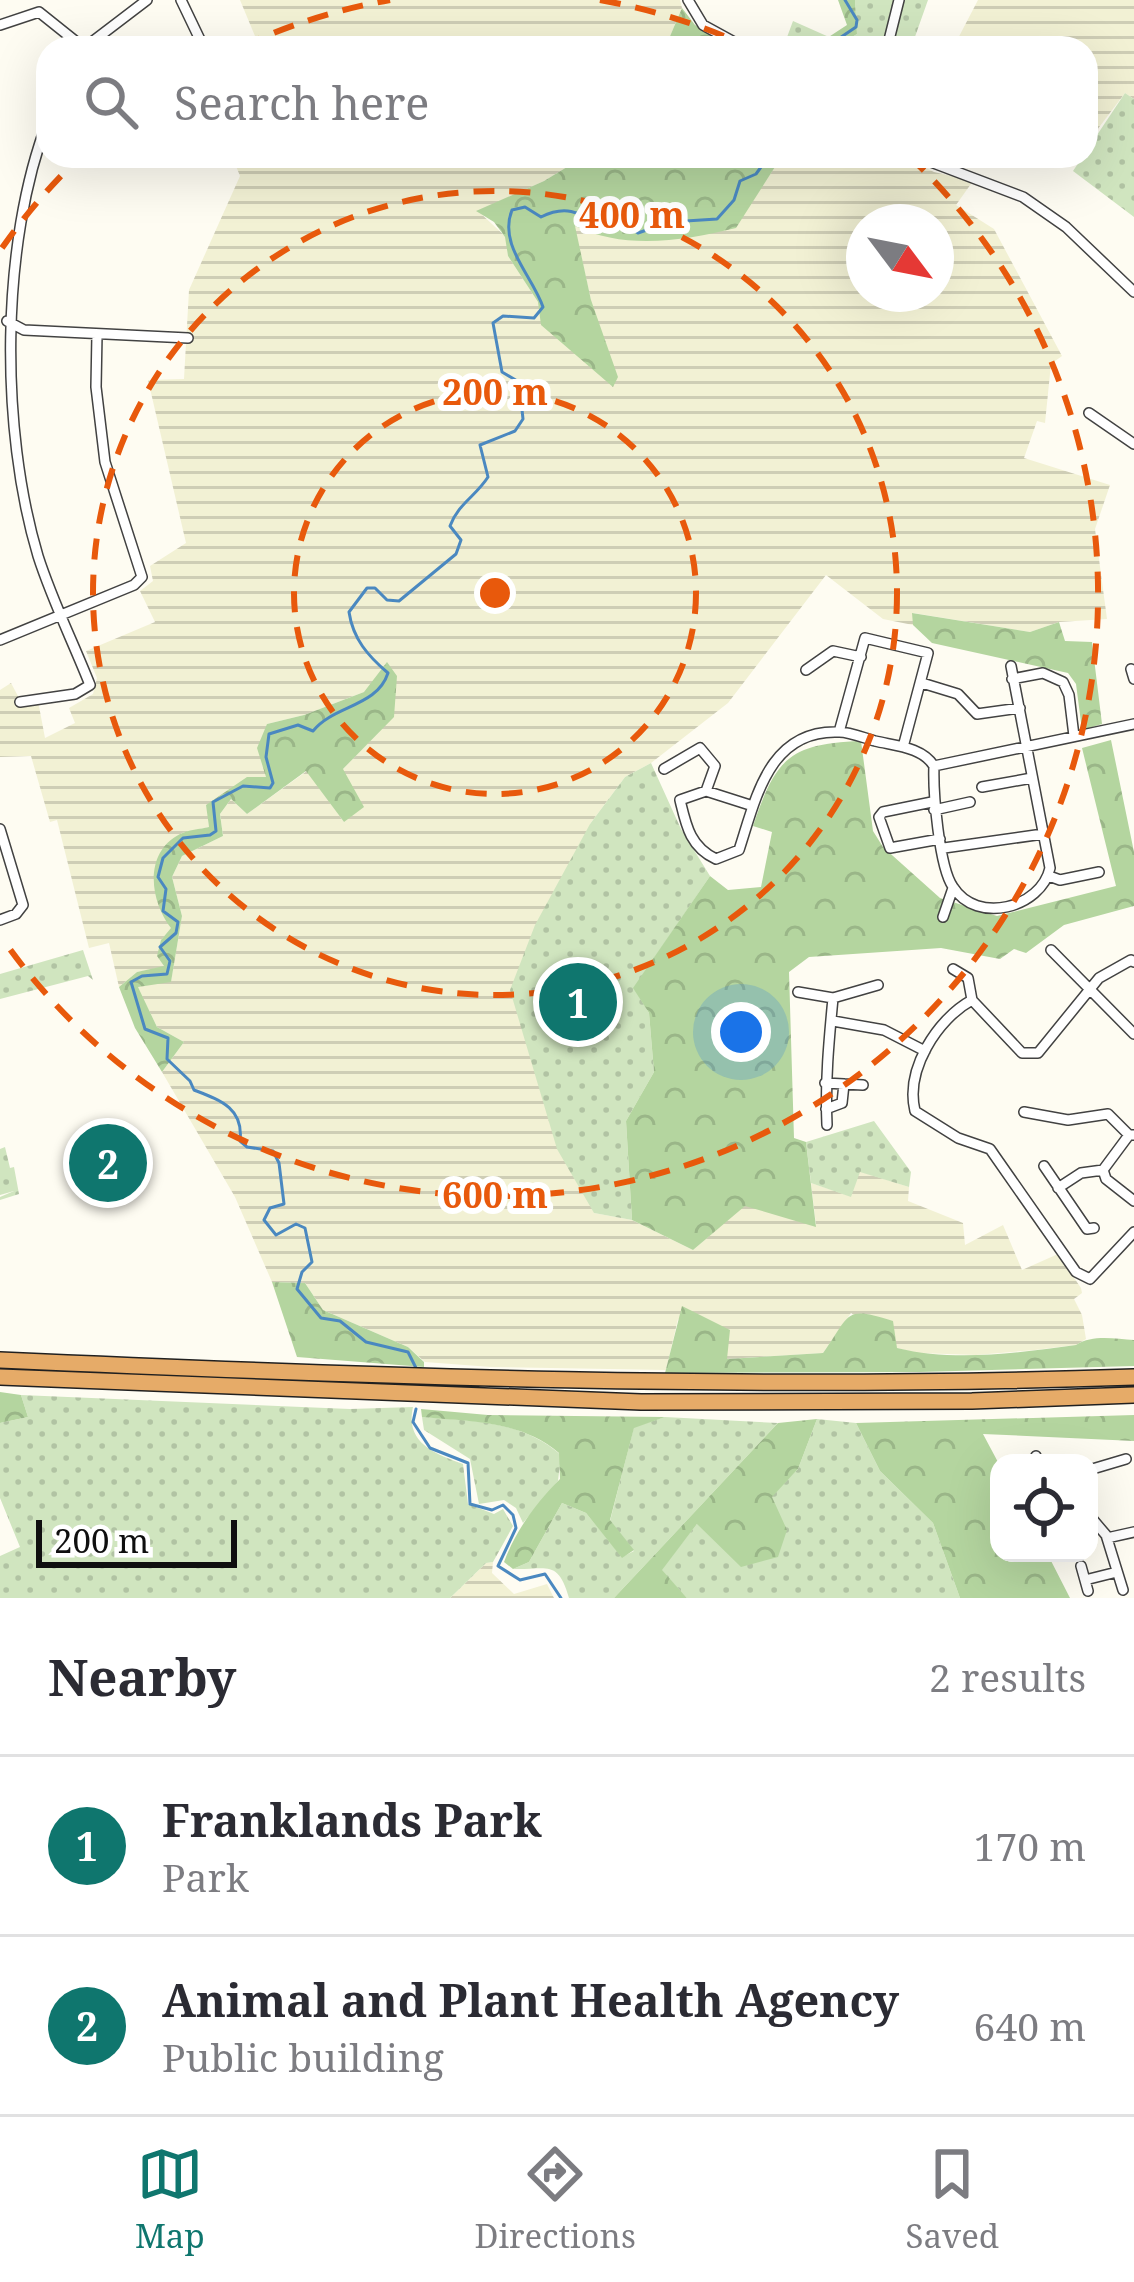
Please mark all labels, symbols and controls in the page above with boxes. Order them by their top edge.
search box [36,36,1098,168]
icon: search [78,69,144,135]
text: Search here [174,72,429,133]
text: 400 m [579,190,685,239]
north arrow [846,204,954,312]
text: 200 m [442,367,548,416]
centre of rings [474,572,516,614]
pin: 1 [539,957,617,1047]
your location [711,1002,771,1062]
pin: 2 [69,1118,147,1208]
text: 600 m [442,1170,548,1219]
map controls [990,1454,1098,1562]
button: locate [990,1454,1098,1562]
scale bar [36,1514,237,1567]
text: 200 m [54,1518,149,1563]
text: Nearby [48,1641,236,1711]
text: 2 results [929,1650,1086,1703]
text: Franklands Park [162,1789,542,1850]
text: 1 [76,1819,98,1872]
text: 170 m [974,1819,1086,1872]
text: Park [162,1850,249,1903]
text: Animal and Plant Health Agency [162,1969,899,2030]
text: 2 [76,1999,98,2052]
text: 640 m [974,1999,1086,2052]
text: Public building [162,2030,444,2083]
tab: Map [135,2141,205,2258]
tab: Directions [474,2141,636,2258]
tab: Saved [906,2141,999,2258]

